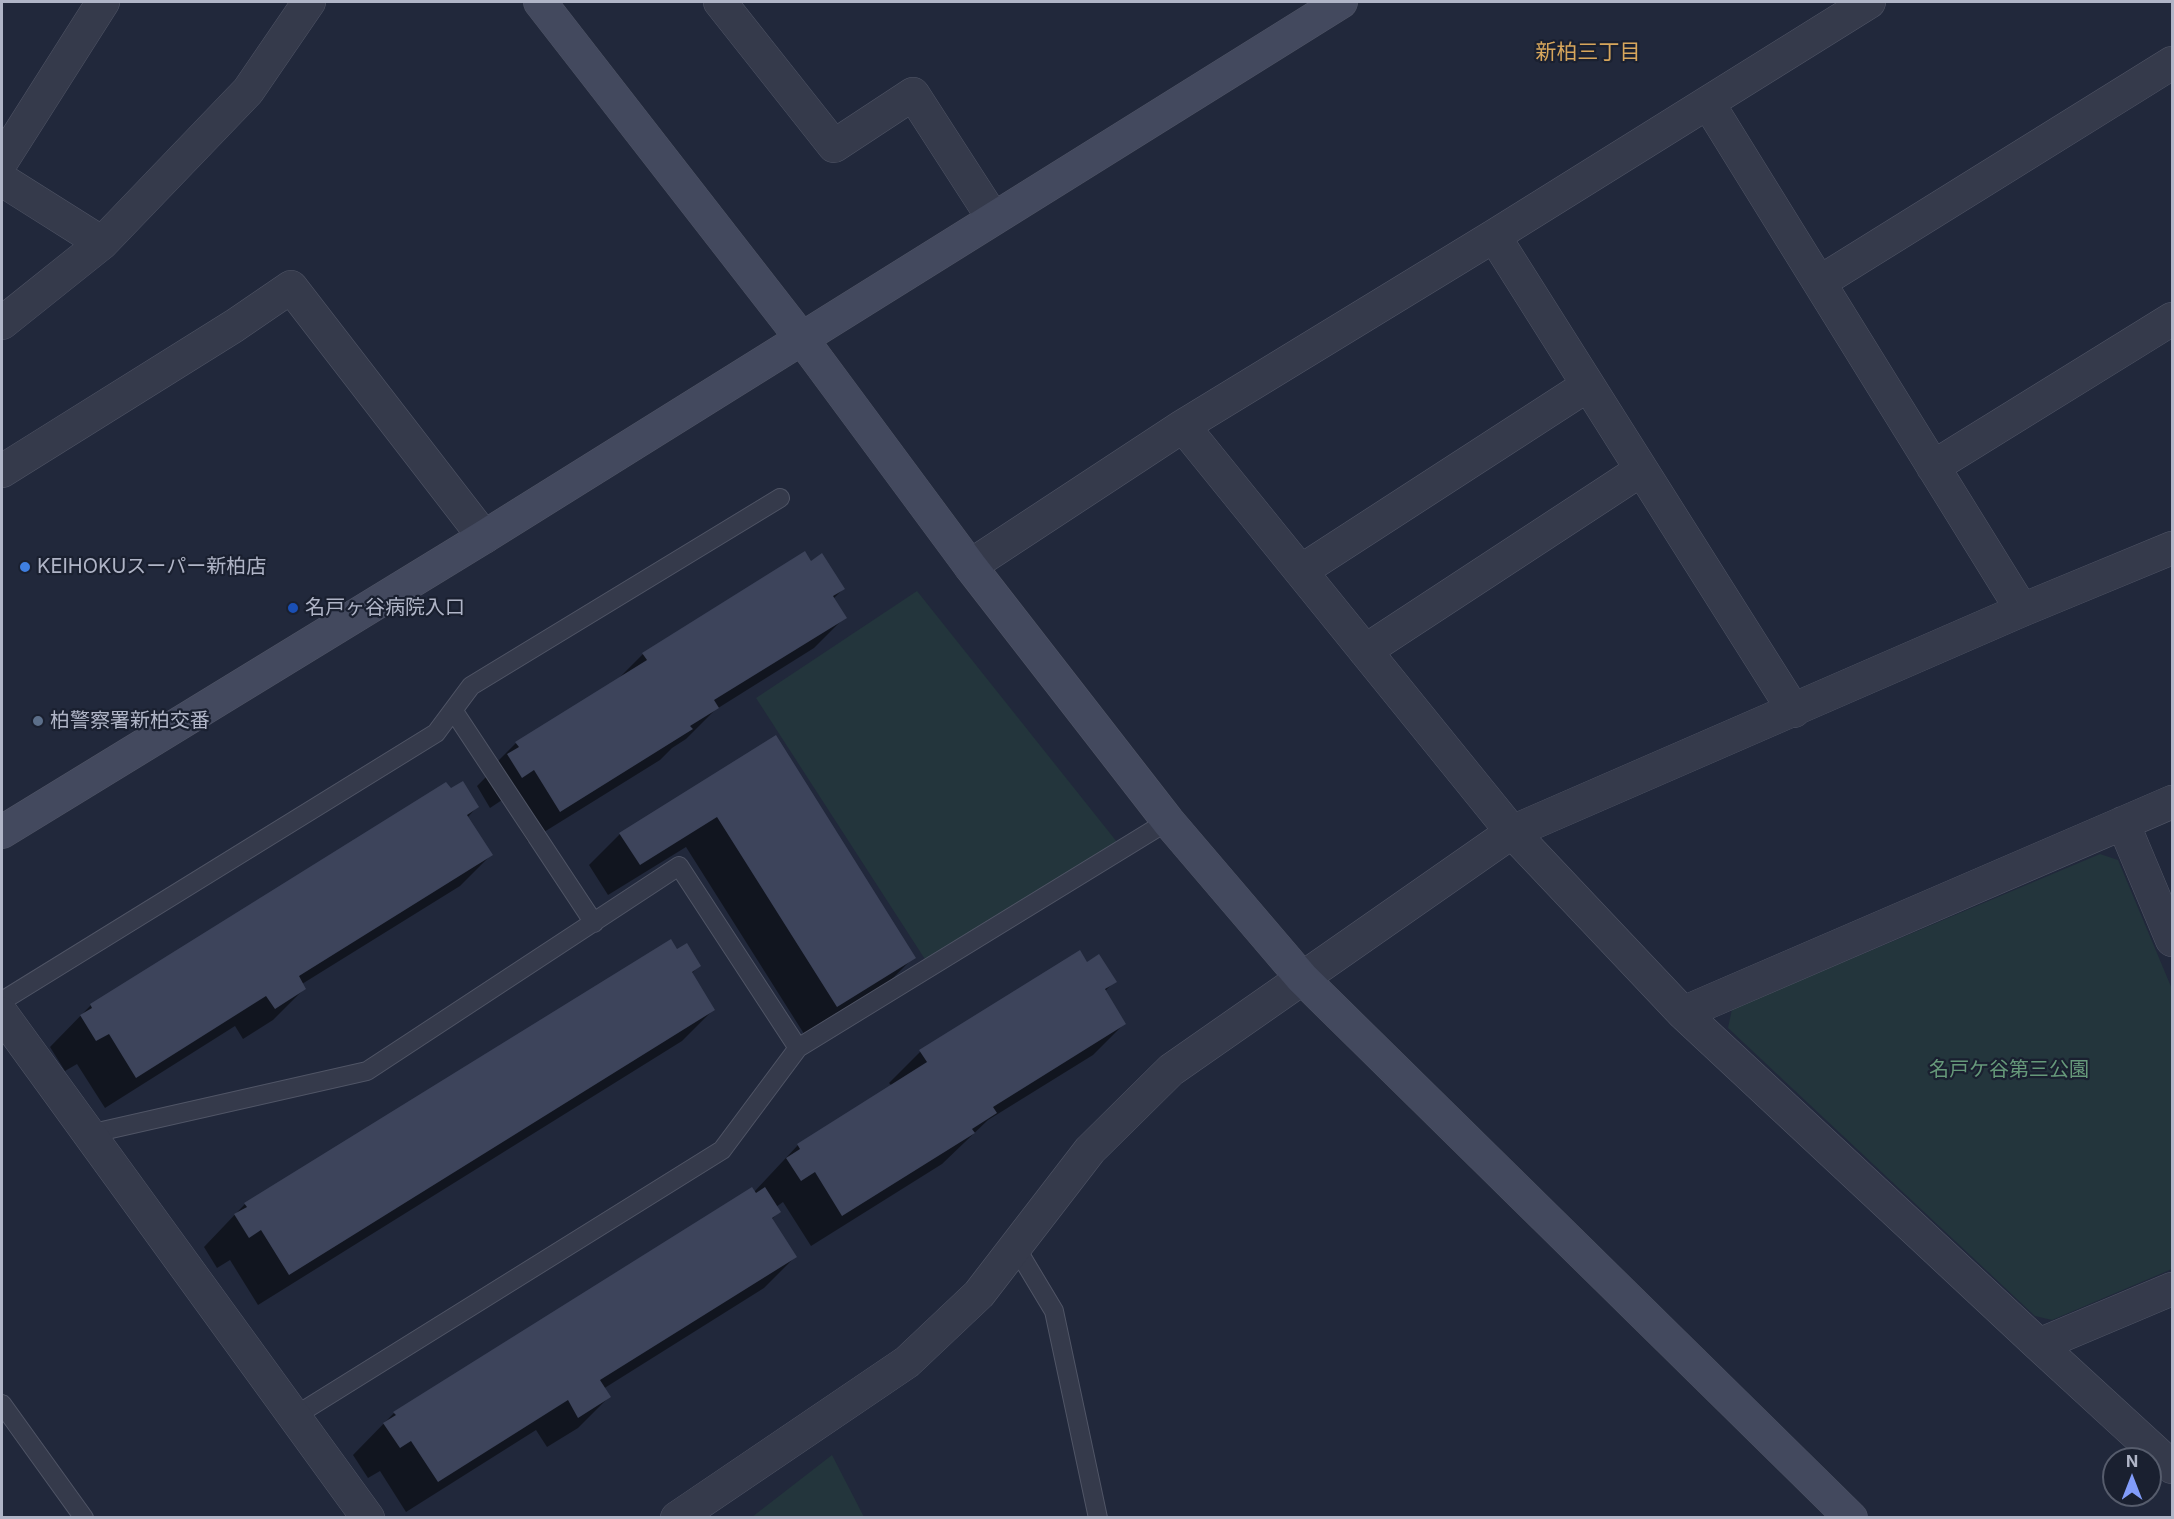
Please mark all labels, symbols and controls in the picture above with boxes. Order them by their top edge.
district label: 新柏三丁目 [1536,40,1640,66]
place label: KEIHOKUスーパー新柏店 [37,555,266,579]
marker: KEIHOKUスーパー新柏店 [18,560,32,574]
place label: 名戸ヶ谷病院入口 [305,596,465,620]
marker: 名戸ヶ谷病院入口 [286,601,300,615]
place label: 柏警察署新柏交番 [50,709,210,733]
marker: 柏警察署新柏交番 [31,714,45,728]
park label: 名戸ケ谷第三公園 [1929,1058,2089,1082]
north arrow [2102,1447,2162,1507]
text: N [2126,1451,2138,1471]

